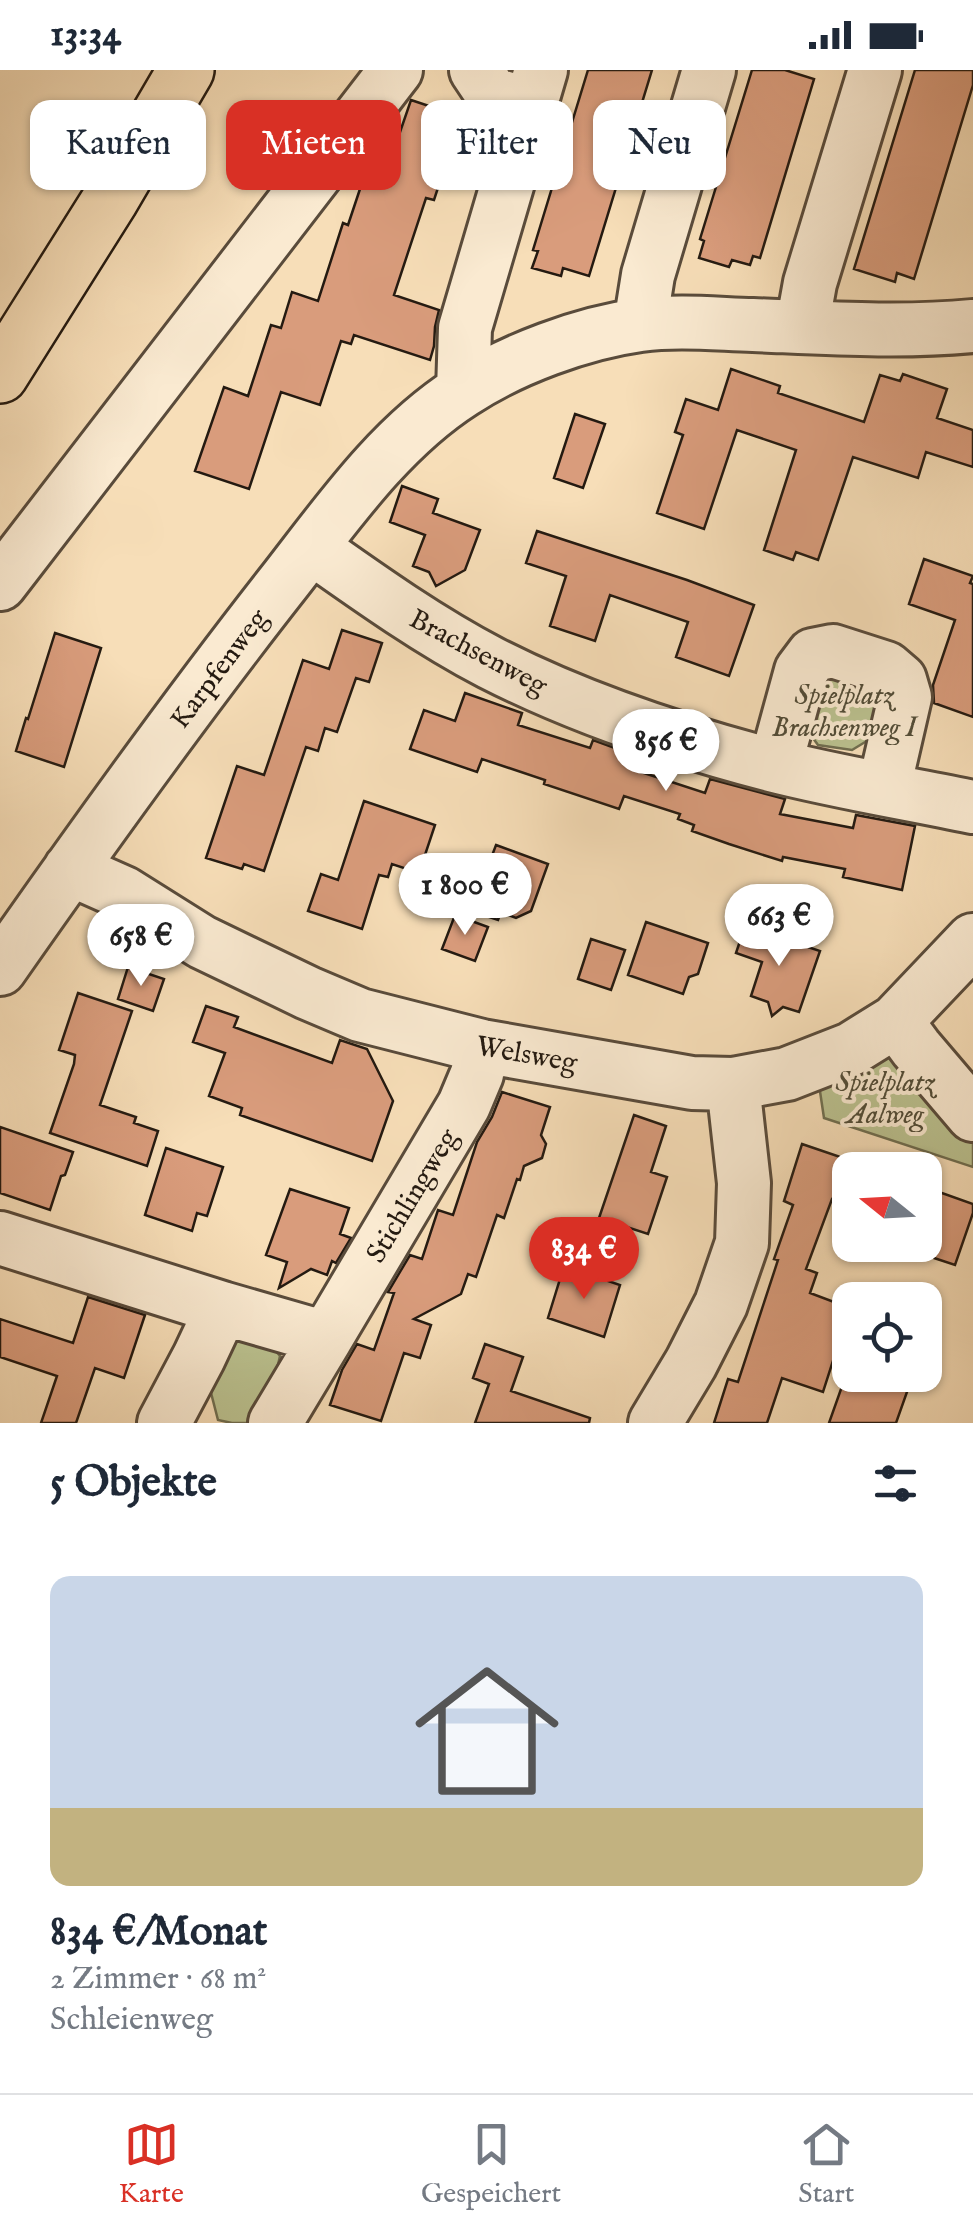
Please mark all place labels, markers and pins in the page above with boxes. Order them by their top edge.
pin: 856 € [596,709,736,794]
pin: 1 800 € [373,853,557,938]
pin: 663 € [709,884,849,969]
pin: 658 € [71,904,211,989]
pin: 834 € [514,1217,654,1302]

